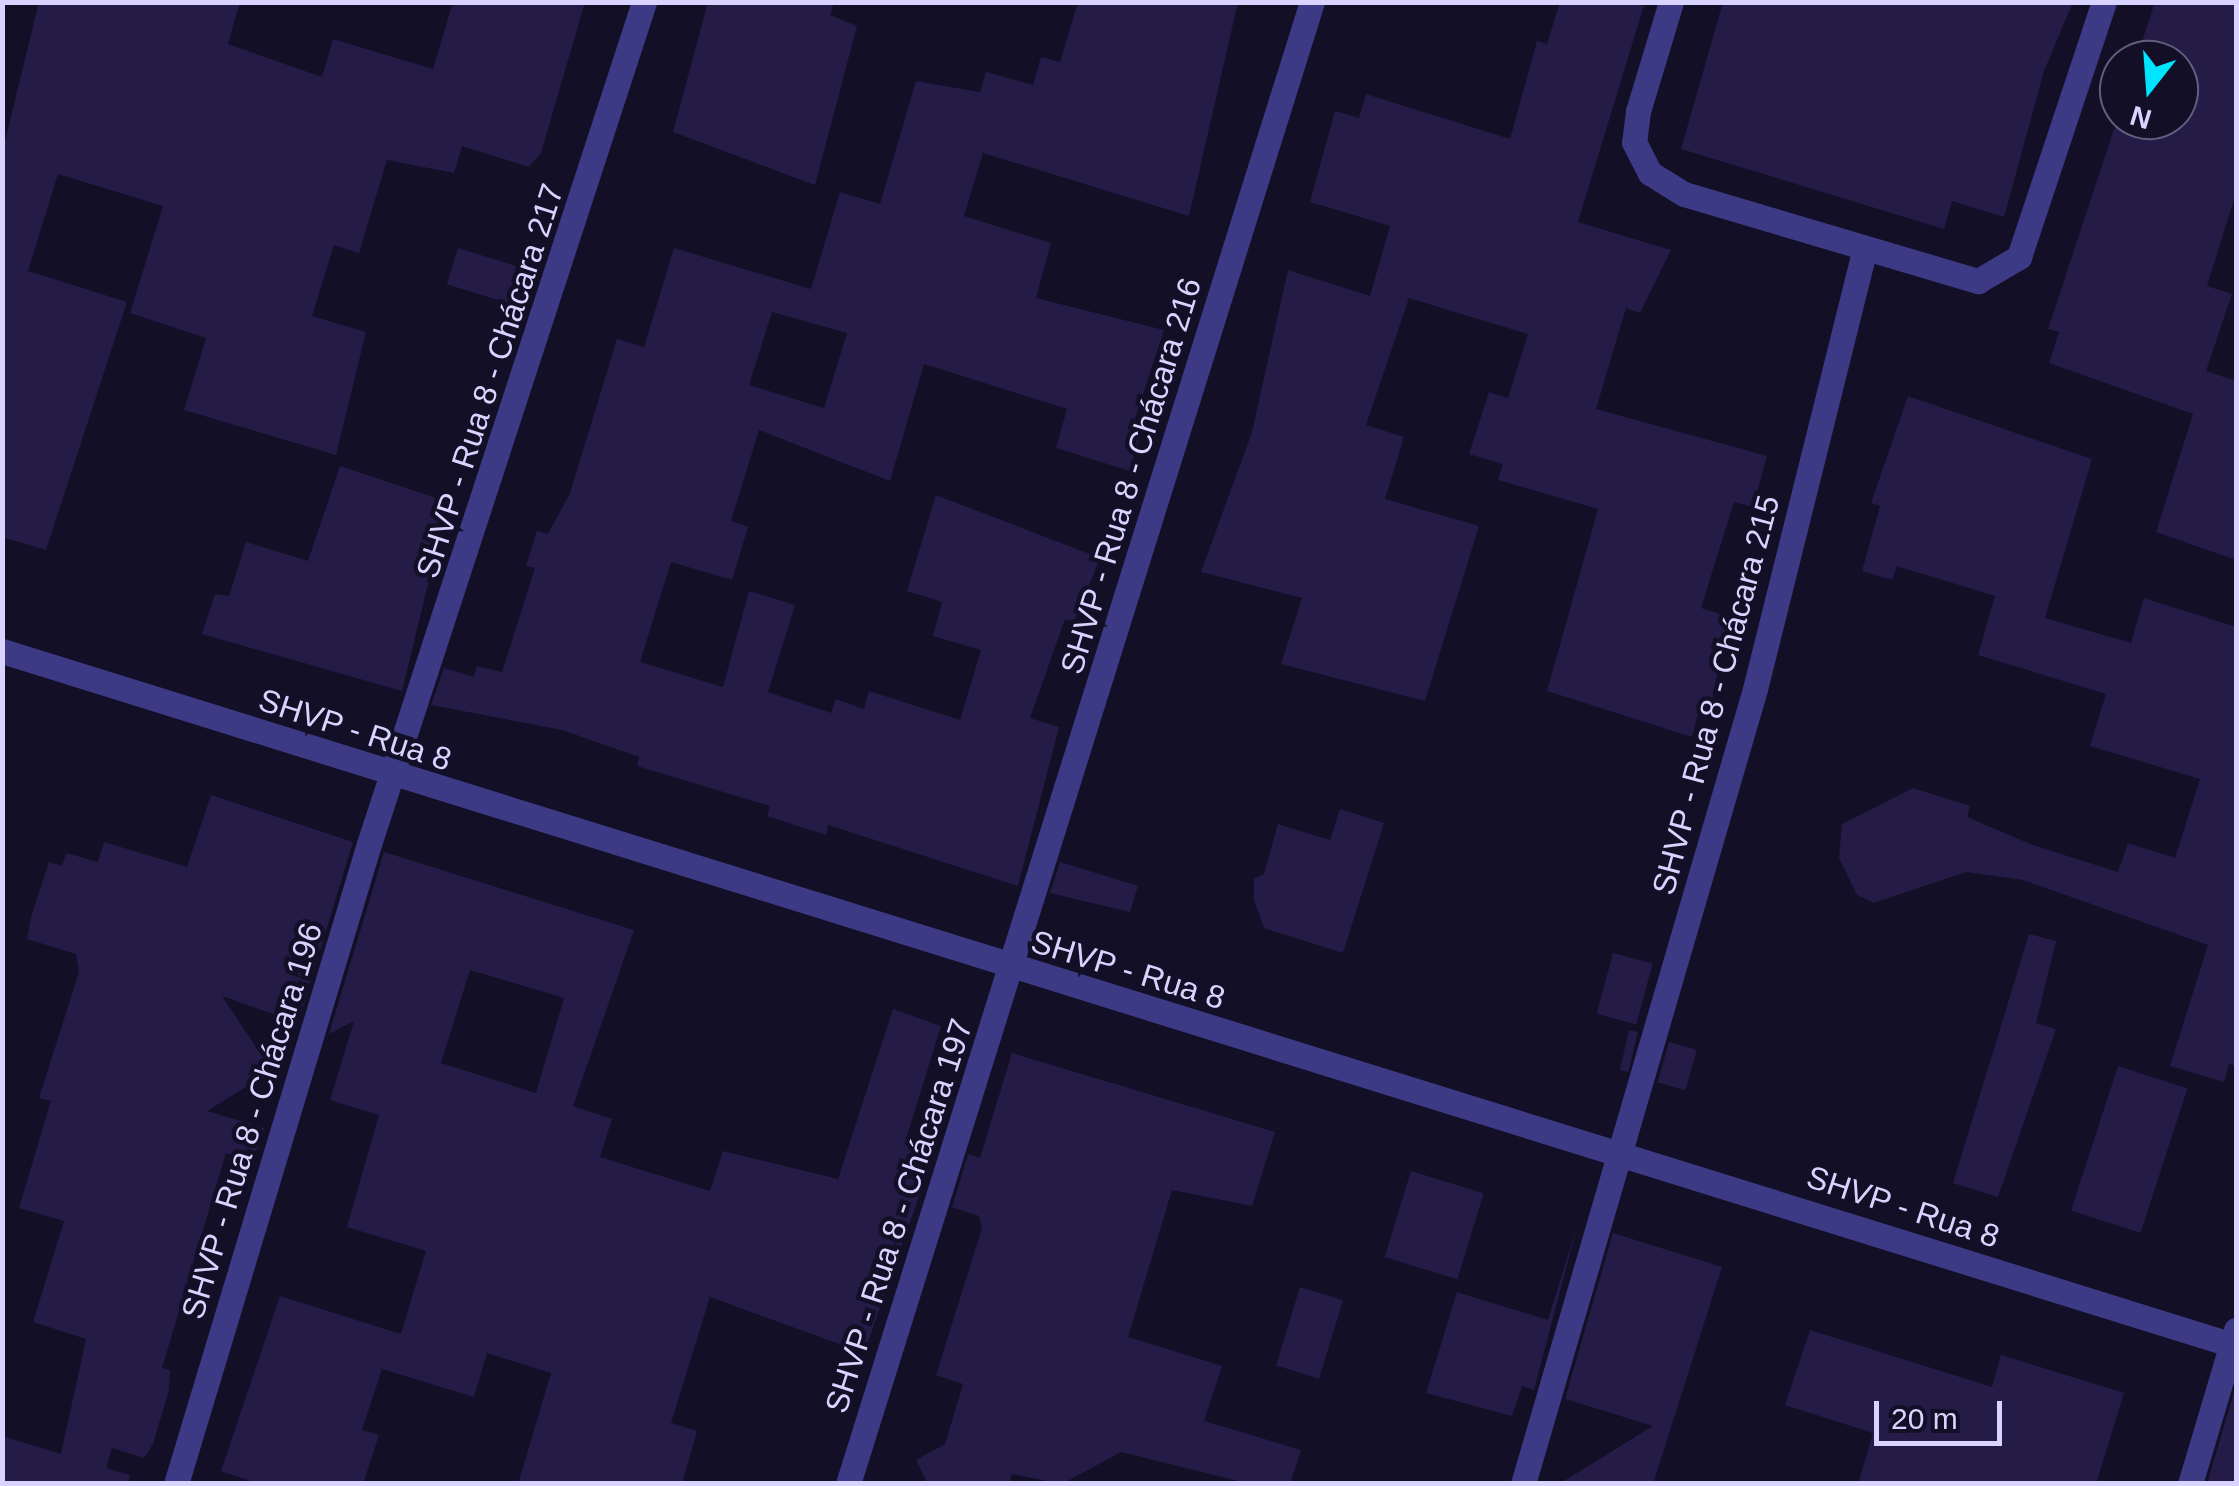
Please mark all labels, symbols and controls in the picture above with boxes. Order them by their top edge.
north arrow [2099,40,2199,140]
text: N [2126,99,2155,135]
street label: SHVP - Rua 8 - Chácara 217 [408,179,572,583]
street label: SHVP - Rua 8 - Chácara 216 [1052,273,1210,679]
street label: SHVP - Rua 8 - Chácara 215 [1644,491,1788,899]
street label: SHVP - Rua 8 [254,681,456,779]
street label: SHVP - Rua 8 - Chácara 196 [173,918,331,1324]
street label: SHVP - Rua 8 [1026,922,1230,1018]
street label: SHVP - Rua 8 - Chácara 197 [817,1014,981,1418]
street label: SHVP - Rua 8 [1802,1158,2004,1256]
scale bar [1879,1381,2006,1443]
text: 20 m [1891,1402,1958,1435]

